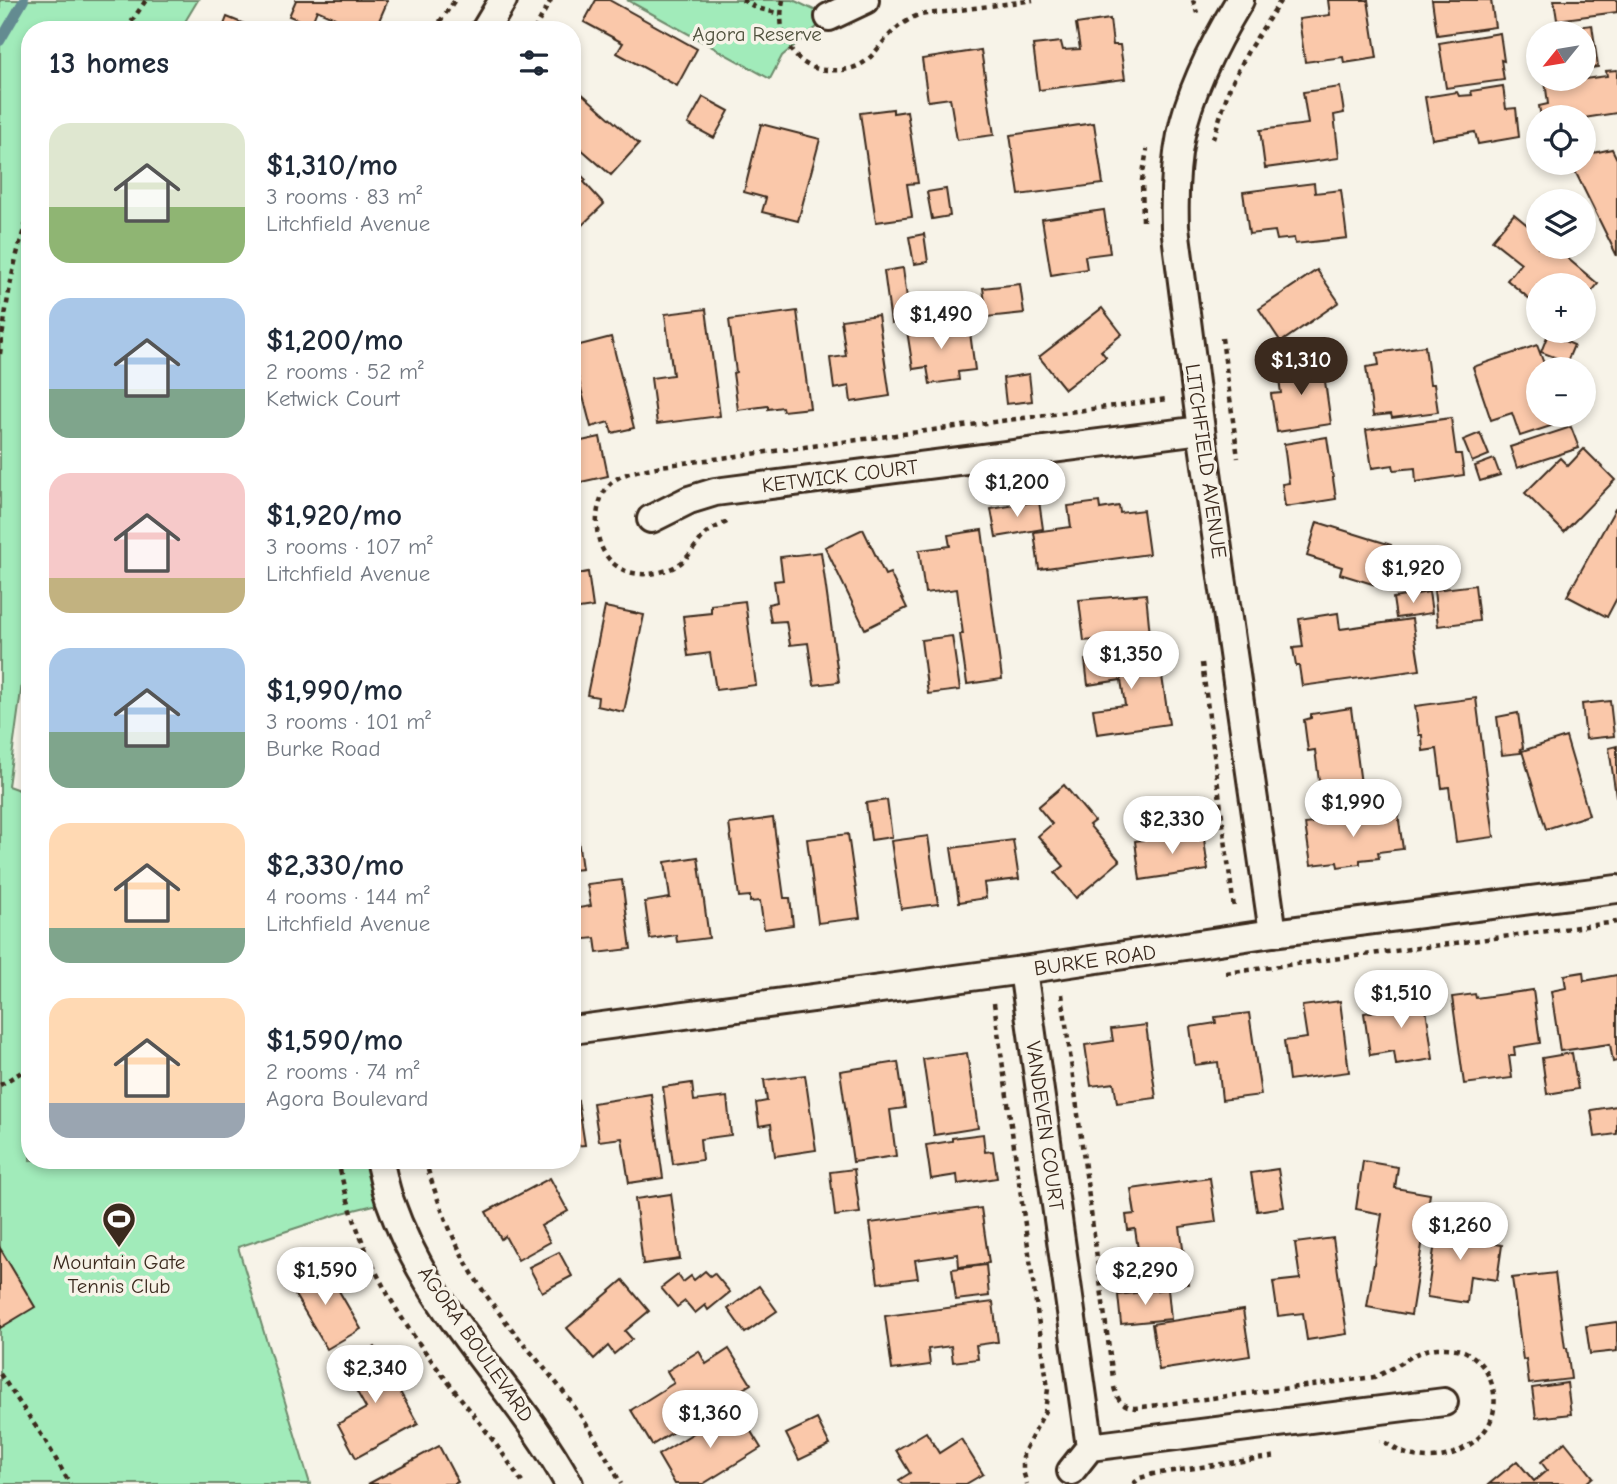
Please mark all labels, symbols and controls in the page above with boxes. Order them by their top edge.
north arrow [1526,21,1596,91]
map controls [1526,21,1596,427]
park label: Agora Reserve [692,22,822,46]
icon: filters [515,44,553,82]
text: 13 homes [49,46,169,81]
button: locate [1526,105,1596,175]
text: $1,310/mo [266,148,398,183]
icon: home [105,151,189,235]
text: 3 rooms · 83 m² [266,183,422,210]
button: layers [1526,189,1596,259]
text: Litchfield Avenue [266,210,430,237]
button: + [1526,273,1596,343]
pin: $1,490 [884,292,998,351]
text: $1,490 [909,300,973,327]
text: $1,200/mo [266,323,403,358]
icon: home [105,326,189,410]
pin: $1,310 [1244,338,1358,397]
text: $1,310 [1271,346,1331,373]
button: − [1526,357,1596,427]
text: 2 rooms · 52 m² [266,358,424,385]
street label: LITCHFIELD AVENUE [1180,362,1232,560]
text: Ketwick Court [266,385,400,412]
street label: KETWICK COURT [760,455,920,497]
pin: $1,200 [960,460,1074,519]
text: $1,200 [984,468,1050,495]
text: $1,920/mo [266,498,402,533]
icon: home [105,501,189,585]
text: 3 rooms · 107 m² [266,533,433,560]
pin: $1,920 [1356,546,1470,605]
text: $1,920 [1381,554,1445,581]
text: Litchfield Avenue [266,560,430,587]
pin: $1,350 [1074,632,1188,691]
text: $1,350 [1099,640,1163,667]
text: $1,990/mo [266,673,403,708]
icon: home [105,676,189,760]
text: 3 rooms · 101 m² [266,708,431,735]
text: Burke Road [266,735,381,762]
pin: $1,990 [1296,780,1410,839]
text: $1,990 [1321,788,1385,815]
pin: $2,330 [1115,796,1229,856]
text: $2,330 [1139,805,1205,832]
text: $2,330/mo [266,848,404,883]
icon: home [105,851,189,935]
text: 4 rooms · 144 m² [266,883,430,910]
text: Litchfield Avenue [266,910,430,937]
street label: BURKE ROAD [1032,940,1158,980]
pin: $1,510 [1344,970,1458,1030]
text: $1,510 [1370,979,1432,1006]
text: $1,590/mo [266,1023,403,1058]
icon: home [105,1026,189,1110]
street label: VANDEVEN COURT [1021,1040,1069,1212]
text: 2 rooms · 74 m² [266,1058,419,1085]
text: Agora Boulevard [266,1085,428,1112]
sports icon: Mountain Gate Tennis Club [100,1200,138,1249]
pin: $1,260 [1403,1202,1517,1262]
text: $1,260 [1428,1211,1492,1238]
pin: $1,590 [268,1248,382,1307]
pin: $2,290 [1088,1248,1202,1307]
place label: Mountain Gate Tennis Club [53,1250,185,1298]
text: $1,590 [293,1256,357,1283]
text: $2,290 [1112,1256,1178,1283]
street label: AGORA BOULEVARD [413,1262,539,1426]
pin: $2,340 [318,1346,432,1405]
text: $2,340 [343,1354,407,1381]
pin: $1,360 [653,1390,767,1450]
text: $1,360 [678,1399,742,1426]

